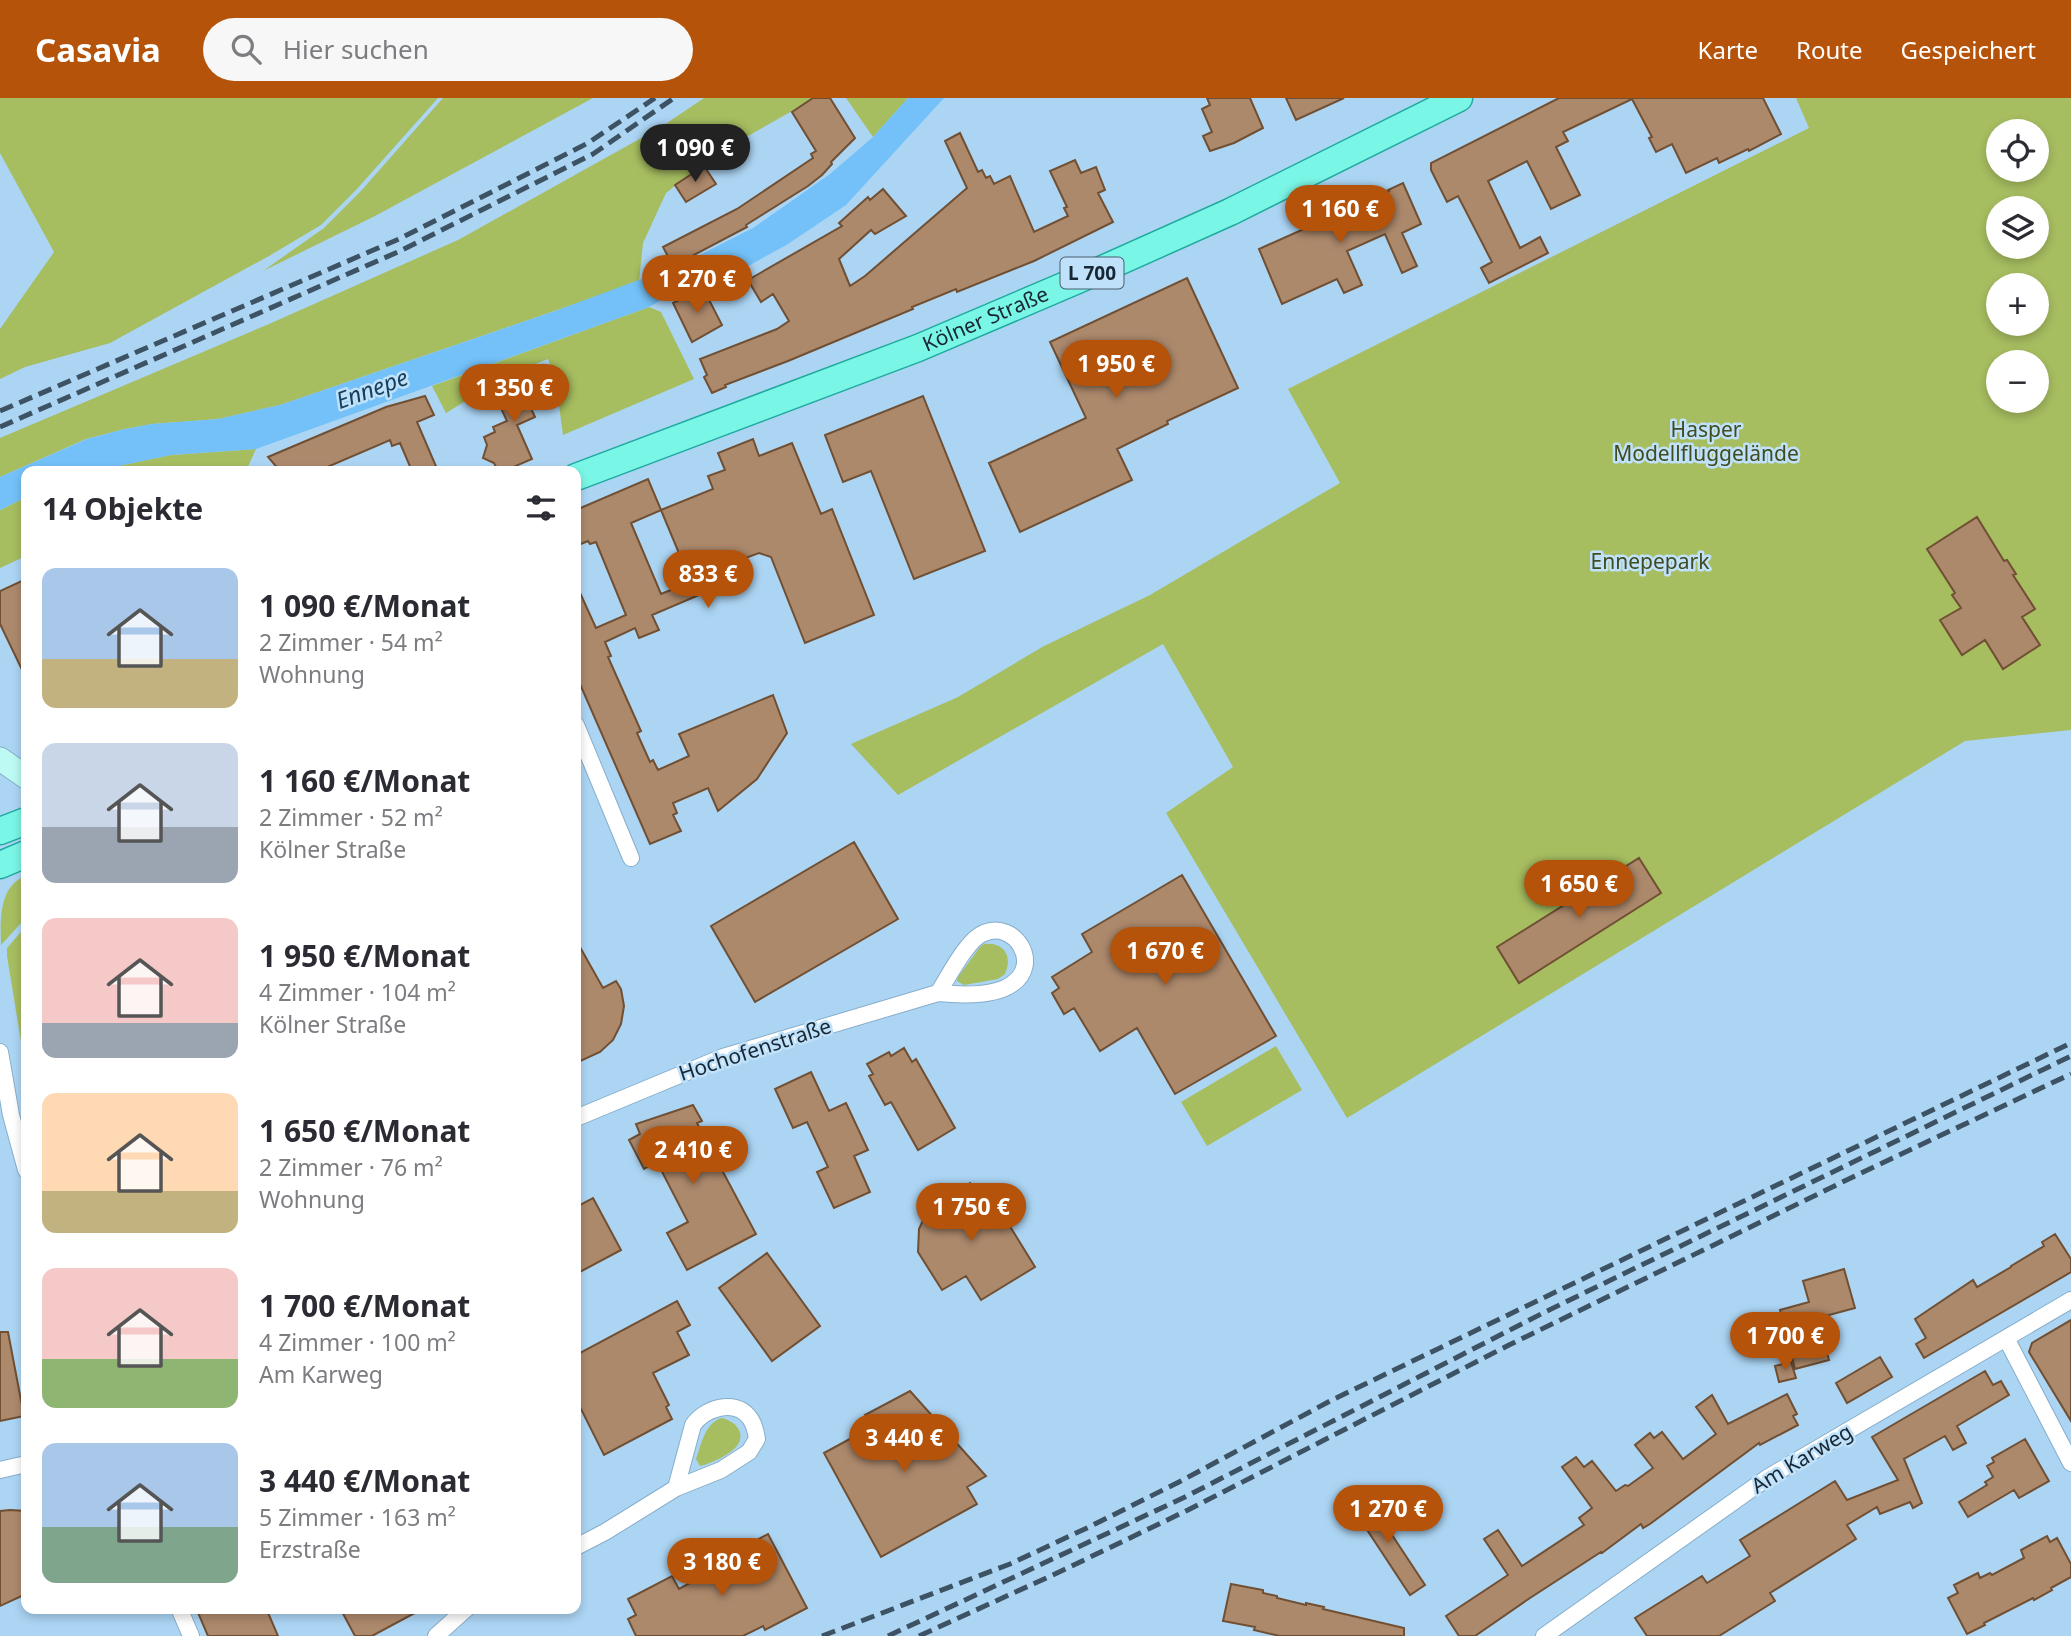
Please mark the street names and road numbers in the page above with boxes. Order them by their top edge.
road number: L 700 [1060,258,1124,288]
street label: Kölner Straße [918,279,1053,358]
street label: Hochofenstraße [675,1011,835,1087]
street label: Am Karweg [1746,1417,1857,1499]

